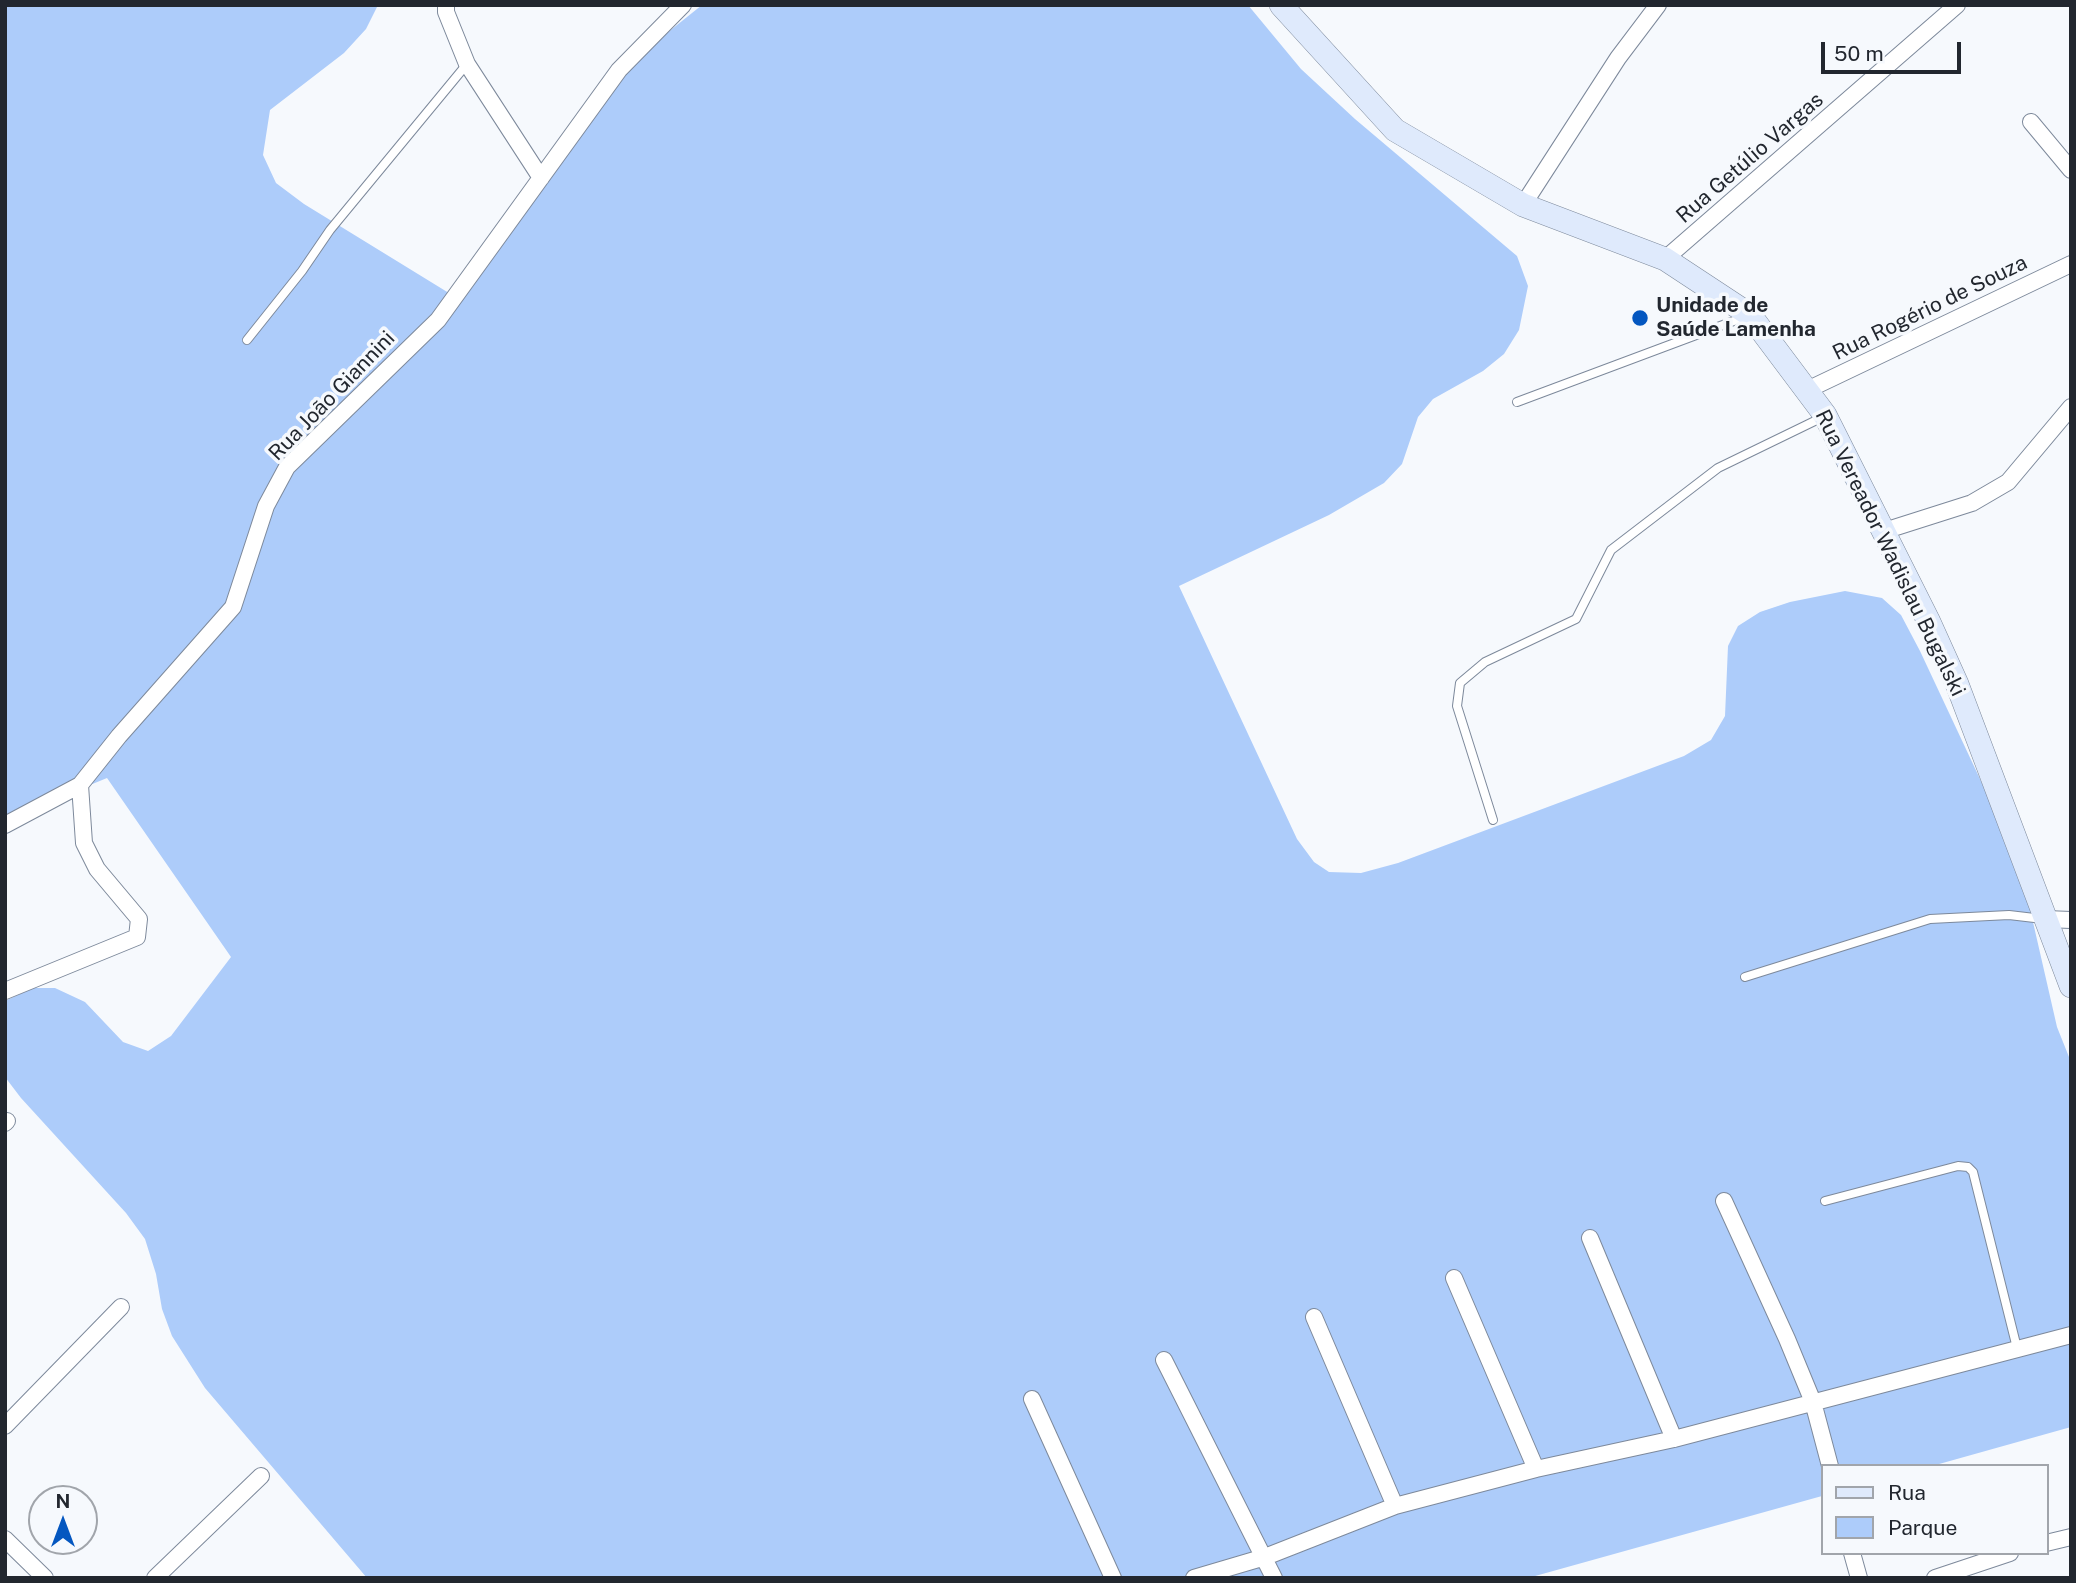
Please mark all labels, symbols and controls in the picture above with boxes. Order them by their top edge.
scale bar [1824,28,1964,72]
text: 50 m [1834,41,1884,66]
street label: Rua Getúlio Vargas [1671,87,1829,229]
street label: Rua Rogério de Souza [1829,250,2031,366]
place label: Unidade de Saúde Lamenha [1656,293,1816,343]
marker: Unidade de Saúde Lamenha [1630,308,1650,328]
street label: Rua João Giannini [264,326,400,466]
street label: Rua Vereador Wadislau Bugalski [1809,406,1971,700]
legend [1820,1464,2048,1555]
text: Rua [1888,1480,1926,1505]
north arrow [28,1485,98,1555]
text: N [56,1490,70,1512]
text: Parque [1888,1515,1957,1540]

